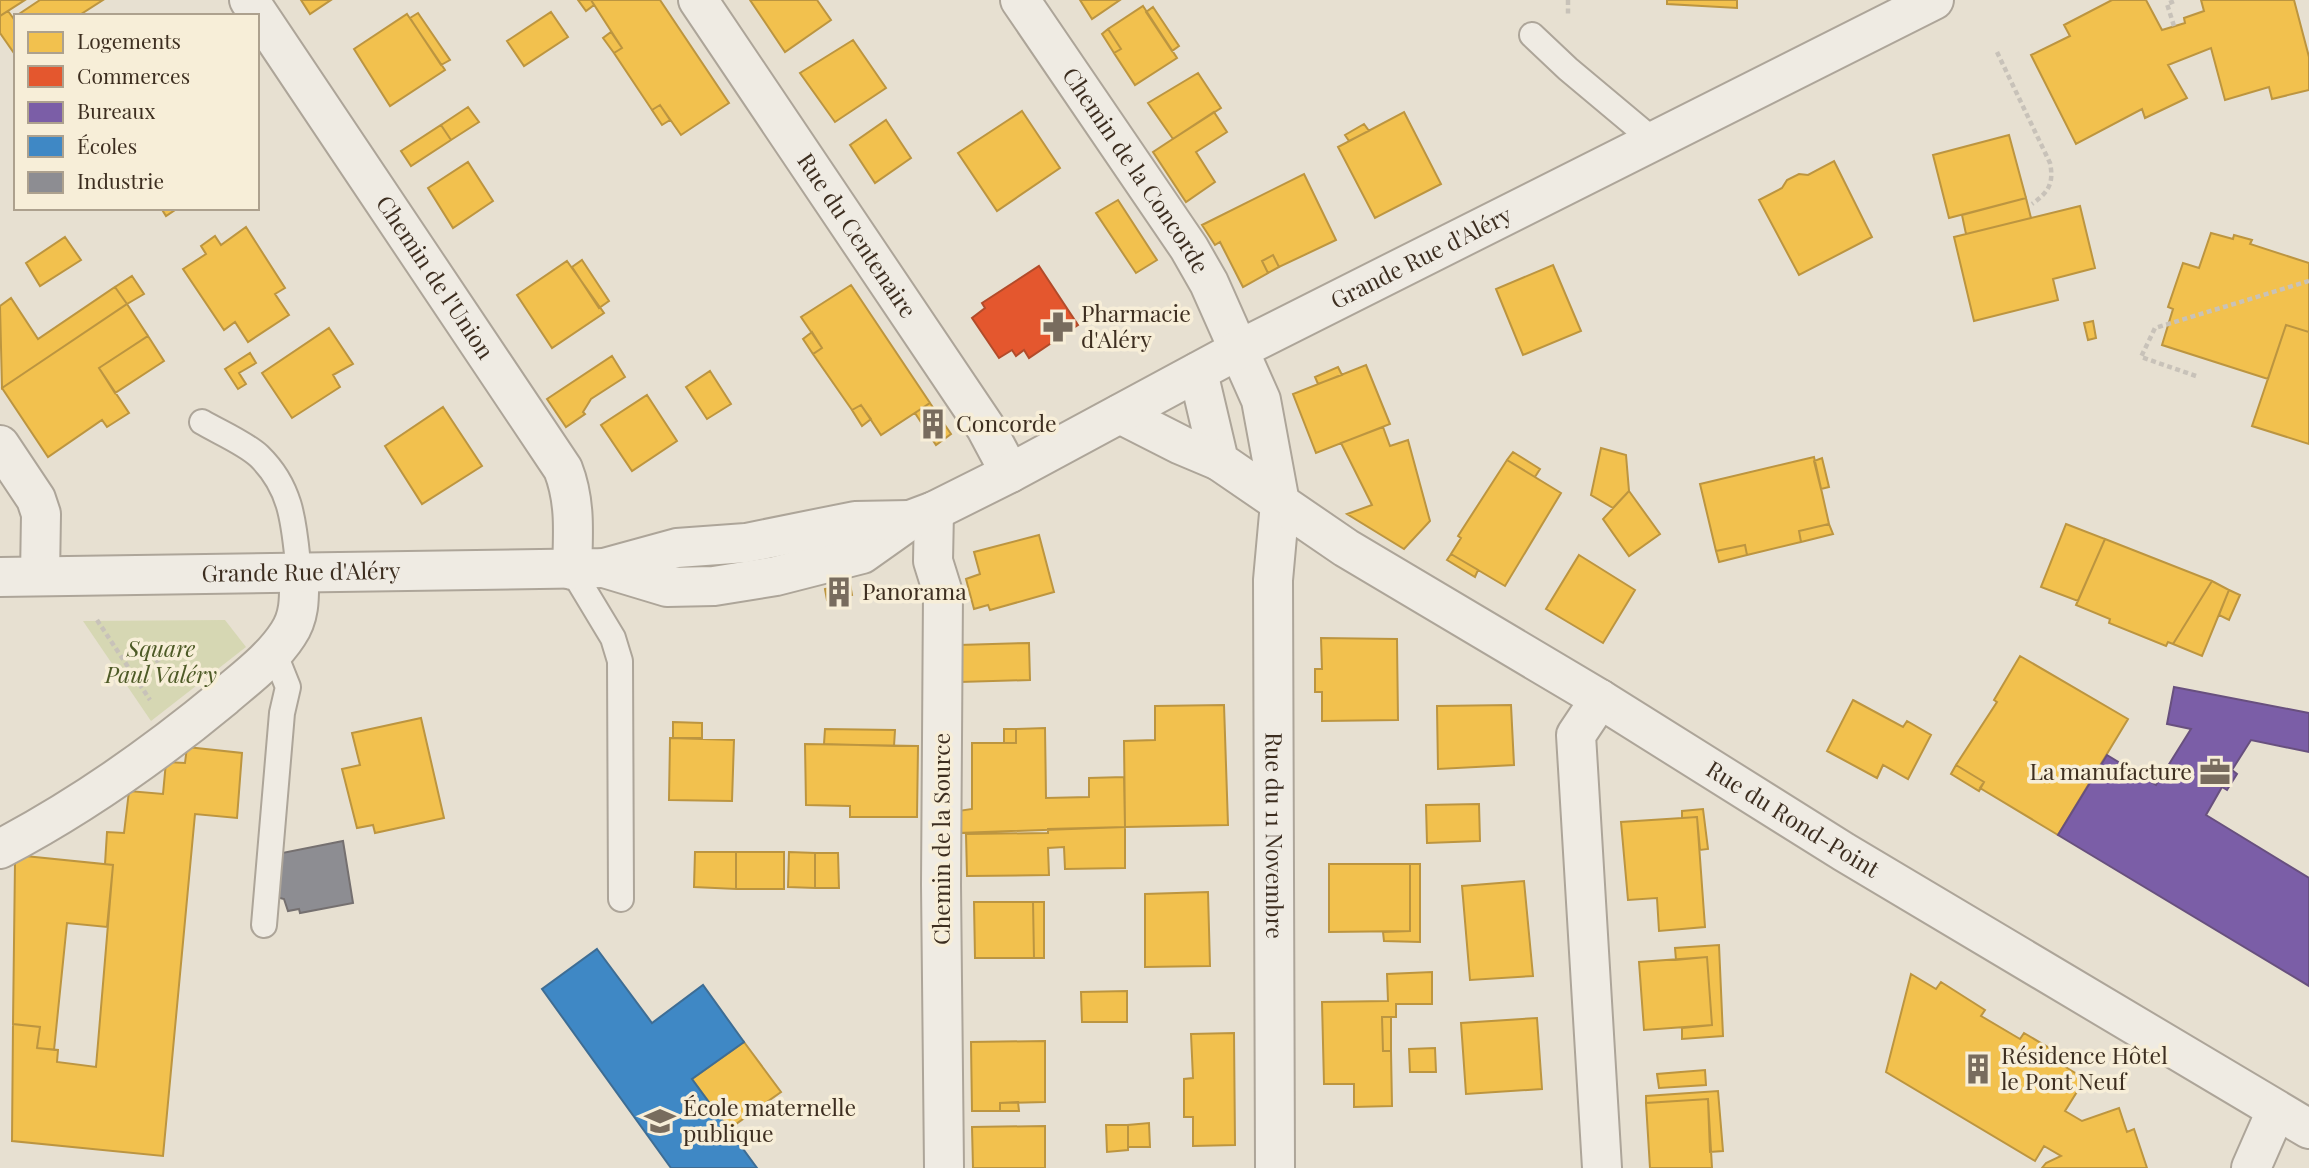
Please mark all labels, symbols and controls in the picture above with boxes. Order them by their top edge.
legend [14,14,259,210]
text: Logements [77,26,181,54]
text: Commerces [77,61,190,89]
street label: Chemin de la Concorde [1056,61,1217,278]
text: Bureaux [77,96,155,124]
text: Écoles [77,131,137,159]
street label: Rue du Centenaire [791,146,924,323]
text: Industrie [77,166,164,194]
street label: Chemin de l'Union [370,189,502,365]
street label: Grande Rue d'Aléry [1325,198,1517,315]
place label: Pharmacie d'Aléry [1081,297,1191,354]
pharmacy icon: Pharmacie d'Aléry [1041,310,1075,344]
building icon: Concorde [916,407,950,441]
place label: Concorde [956,407,1057,438]
street label: Grande Rue d'Aléry [201,554,401,588]
building icon: Panorama [822,575,856,609]
place label: Panorama [862,575,967,606]
park label: Square Paul Valéry [104,632,217,689]
street label: Rue du 11 Novembre [1260,732,1291,939]
street label: Chemin de la Source [925,733,956,945]
street label: Rue du Rond-Point [1701,753,1886,884]
place label: La manufacture [2029,755,2192,786]
office icon: La manufacture [2198,755,2232,789]
place label: Résidence Hôtel le Pont Neuf [2001,1039,2168,1096]
building icon: Résidence Hôtel le Pont Neuf [1961,1052,1995,1086]
place label: École maternelle publique [683,1091,856,1148]
school or university icon: École maternelle publique [643,1104,677,1138]

